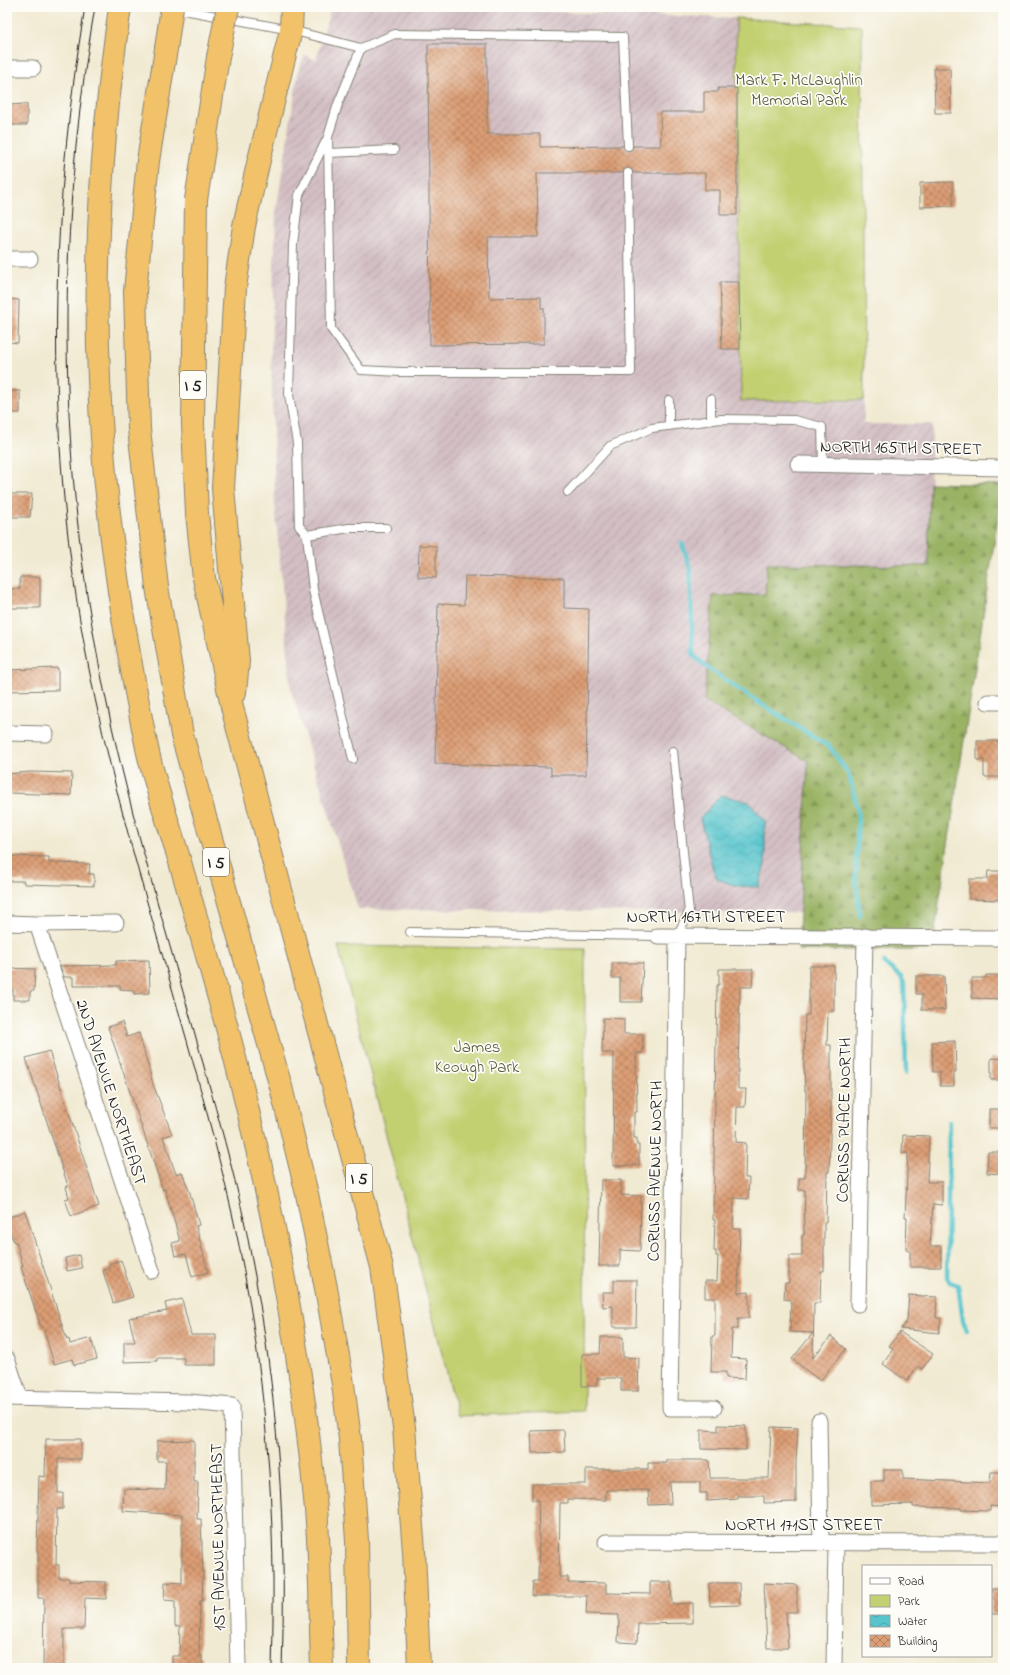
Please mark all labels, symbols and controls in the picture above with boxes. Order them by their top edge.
park label: Mark F. McLaughlin Memorial Park [735,68,863,113]
road number: I 5 [180,371,206,399]
street label: NORTH 165TH STREET [820,435,982,462]
road number: I 5 [203,848,229,876]
street label: NORTH 167TH STREET [626,905,786,930]
street label: 2ND AVENUE NORTHEAST [69,996,153,1189]
park label: James Keough Park [435,1035,520,1082]
street label: CORLISS PLACE NORTH [831,1037,858,1203]
street label: CORLISS AVENUE NORTH [641,1080,670,1262]
road number: I 5 [346,1164,372,1192]
street label: 1ST AVENUE NORTHEAST [204,1443,233,1631]
street label: NORTH 171ST STREET [725,1513,883,1538]
legend [862,1565,992,1657]
text: Road [898,1573,924,1591]
text: Park [898,1593,920,1611]
text: Water [898,1613,927,1631]
text: Building [897,1633,937,1652]

